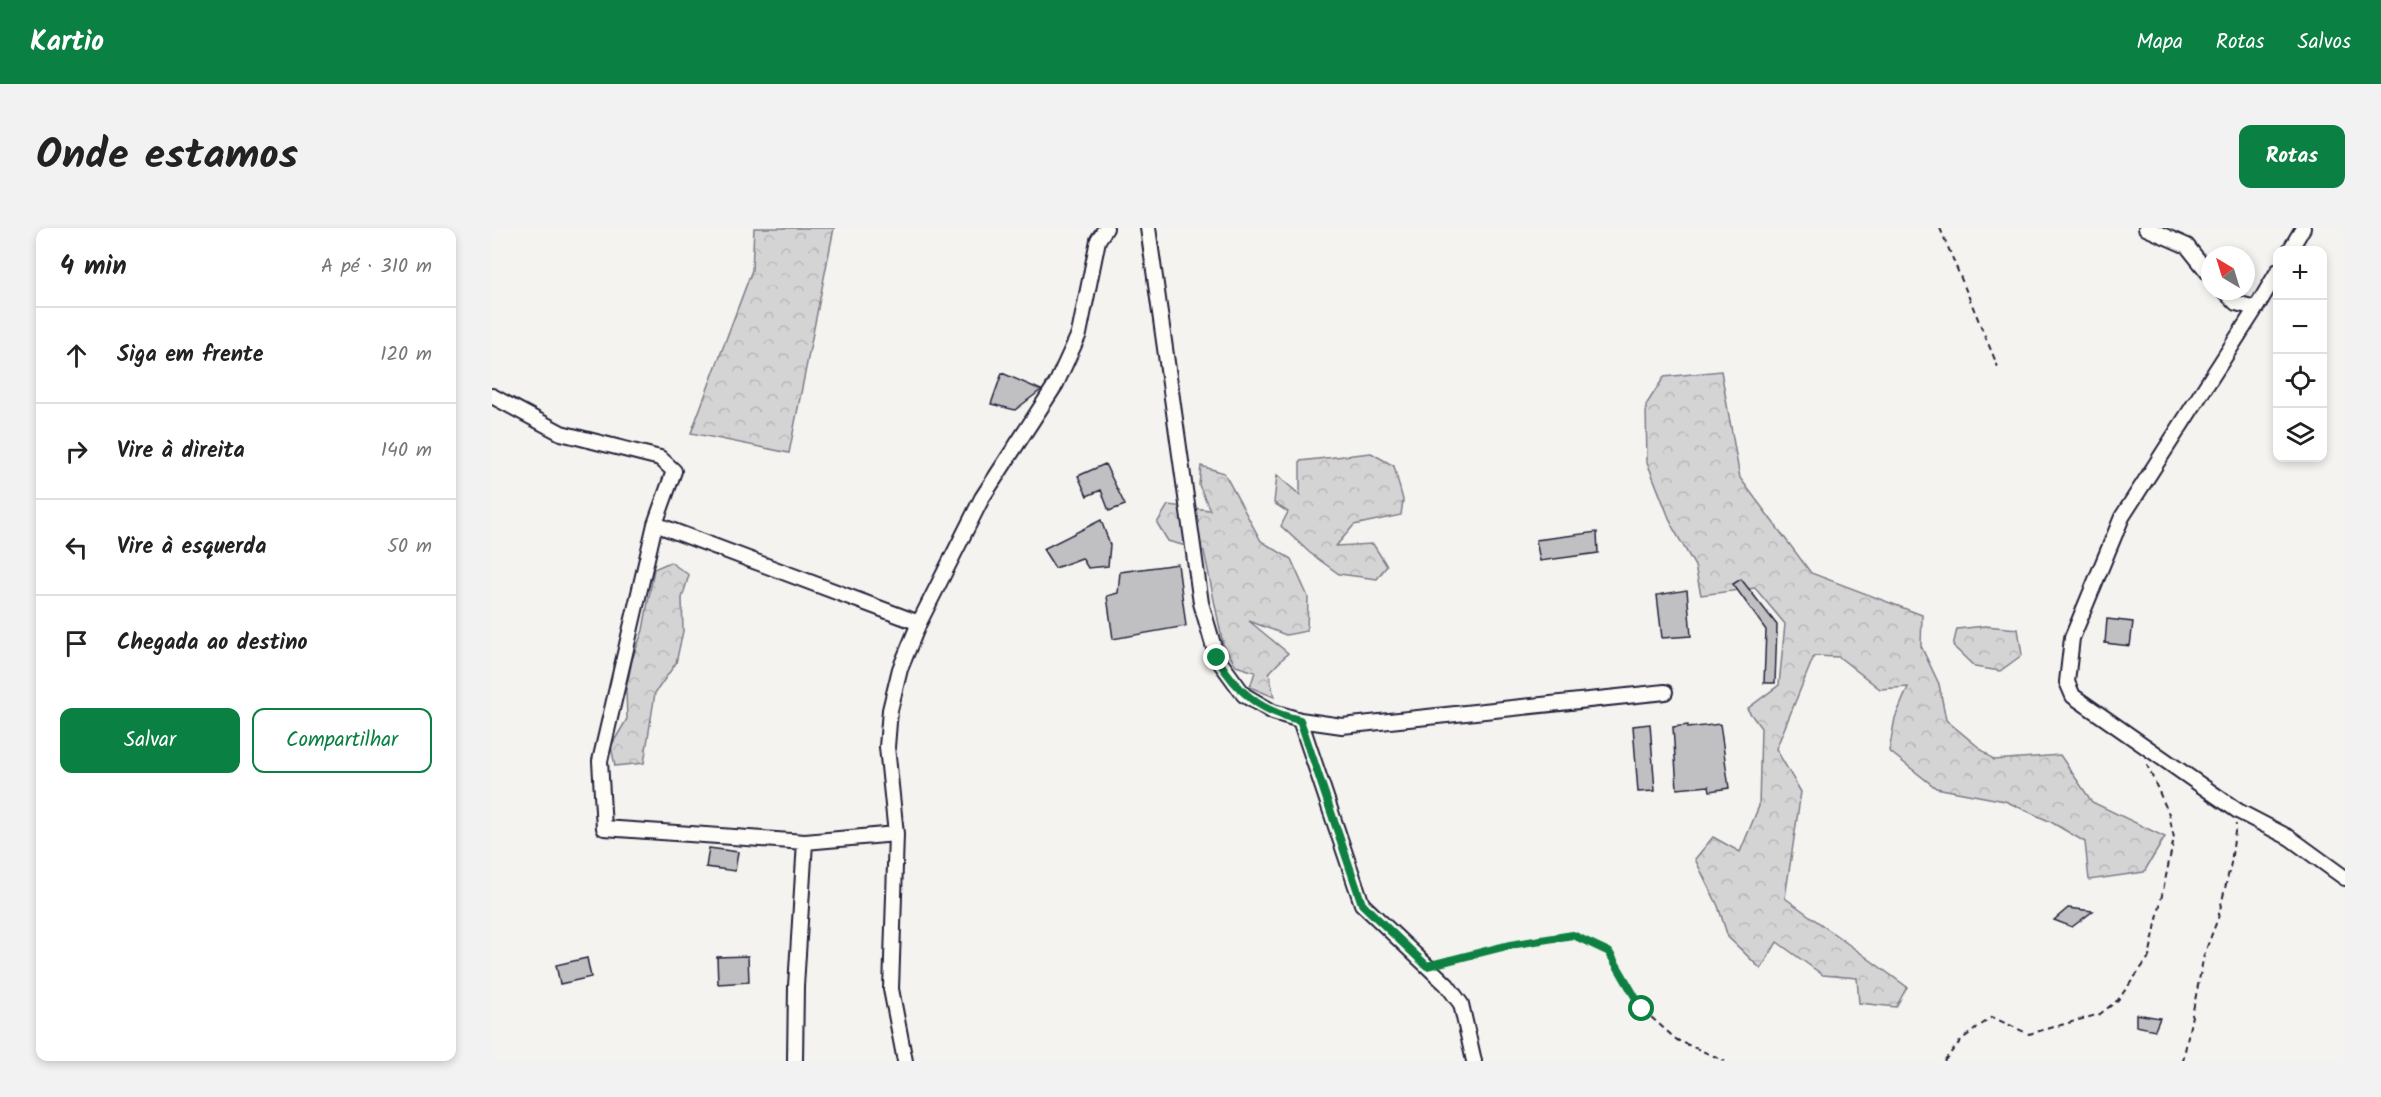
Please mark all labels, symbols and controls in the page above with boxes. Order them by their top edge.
text: Kartio [30,20,104,65]
text: Mapa [2137,26,2183,59]
text: Rotas [2216,26,2265,59]
text: Salvos [2298,26,2351,59]
text: Onde estamos [36,123,298,190]
button: Rotas [2239,125,2345,188]
text: 4 min [60,246,127,288]
north arrow [2201,246,2255,300]
map controls [2273,246,2327,462]
button: + [2273,246,2327,300]
text: A pé · 310 m [321,251,432,283]
button: − [2273,300,2327,354]
text: Siga em frente [117,338,263,373]
icon: ahead [60,339,93,372]
text: 120 m [380,339,432,371]
button: locate [2273,354,2327,408]
button: layers [2273,408,2327,462]
text: Vire à direita [117,434,245,469]
icon: right [60,435,93,468]
text: 140 m [381,435,432,467]
text: Vire à esquerda [117,530,266,565]
icon: left [60,531,93,564]
text: 50 m [387,531,432,563]
text: Chegada ao destino [117,626,308,661]
icon: arrive [60,627,93,660]
route end [1203,644,1229,670]
button: Salvar [60,708,240,773]
button: Compartilhar [252,708,432,773]
route start [1628,995,1654,1021]

